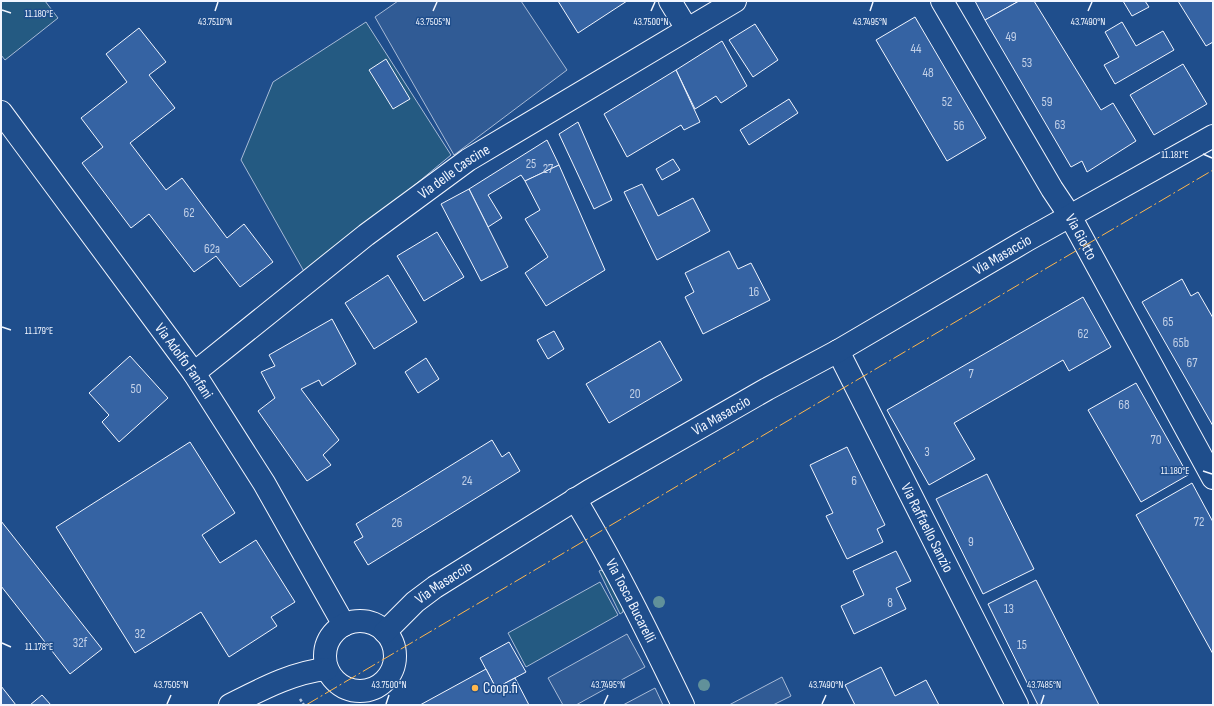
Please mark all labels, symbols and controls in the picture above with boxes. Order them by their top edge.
text: 11.180°E [25,8,53,20]
text: 43.7510°N [198,16,232,28]
text: 43.7505°N [416,16,450,28]
text: 43.7500°N [634,16,669,28]
text: 43.7495°N [853,16,887,28]
text: 43.7490°N [1071,16,1105,28]
house number: 49 [1005,29,1017,45]
house number: 44 [911,41,922,57]
house number: 53 [1022,55,1032,71]
house number: 48 [922,65,934,81]
house number: 52 [942,94,952,110]
house number: 59 [1042,94,1053,110]
house number: 63 [1054,117,1066,133]
house number: 56 [954,118,965,134]
street label: Via delle Cascine [414,140,493,204]
text: 11.181°E [1161,149,1189,161]
house number: 25 [526,156,536,172]
house number: 27 [543,161,554,177]
house number: 62 [183,205,195,221]
street label: Via Giotto [1061,211,1101,263]
street label: Via Masaccio [970,230,1035,280]
house number: 62a [204,241,220,257]
house number: 16 [749,284,759,300]
house number: 65 [1163,314,1173,330]
street label: Via Adolfo Fanfani [150,319,217,403]
text: 11.179°E [25,325,53,337]
house number: 62 [1077,326,1089,342]
house number: 65b [1173,335,1189,351]
house number: 67 [1187,355,1198,371]
house number: 7 [968,366,974,382]
house number: 50 [130,381,142,397]
house number: 20 [629,386,641,402]
street label: Via Masaccio [688,392,754,440]
house number: 68 [1118,397,1130,413]
house number: 70 [1151,432,1162,448]
house number: 3 [924,444,930,460]
text: 11.180°E [1161,465,1189,477]
house number: 24 [462,473,473,489]
house number: 6 [851,473,857,489]
street label: Via Raffaello Sanzio [896,480,957,576]
house number: 72 [1194,514,1204,530]
house number: 26 [391,515,403,531]
house number: 9 [968,534,974,550]
street label: Via Tosca Bucarelli [601,556,660,646]
street label: Via Masaccio [411,557,476,609]
house number: 8 [887,595,893,611]
house number: 13 [1004,601,1014,617]
house number: 32 [135,626,145,642]
house number: 32f [73,635,88,651]
house number: 15 [1017,637,1027,653]
text: 11.178°E [25,641,53,653]
text: 43.7505°N [154,679,188,691]
text: 43.7500°N [372,679,407,691]
place label: Coop.fi [483,679,518,698]
text: 43.7495°N [591,679,625,691]
text: 43.7490°N [809,679,843,691]
text: 43.7485°N [1027,679,1061,691]
marker: Coop.fi [470,683,480,693]

